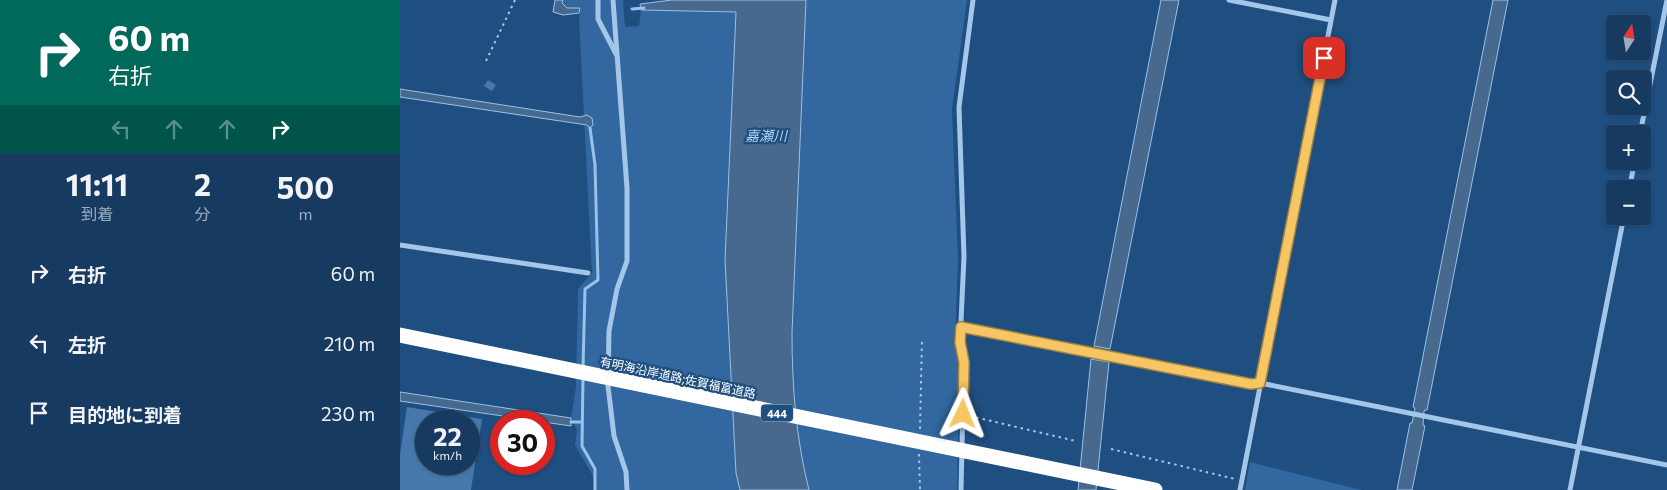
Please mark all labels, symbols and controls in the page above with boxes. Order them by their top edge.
text: 60 m [108,15,190,58]
north arrow [1606,15,1651,60]
map controls [1606,15,1651,225]
icon: right [25,20,90,85]
pin [1303,37,1345,79]
icon: arrive [1310,44,1338,72]
text: 右折 [108,62,152,89]
button: search [1606,70,1651,115]
icon: left [107,115,135,143]
icon: ahead [160,115,188,143]
icon: ahead [213,115,241,143]
icon: right [266,115,294,143]
button: + [1606,125,1651,170]
water label: 嘉瀬川 [745,127,789,144]
text: 11:11 [66,165,128,202]
text: 2 [194,165,211,202]
text: 500 [277,168,334,205]
button: − [1606,180,1651,225]
text: 到着 [81,204,113,223]
text: 分 [194,204,210,223]
text: m [298,204,312,223]
icon: right [25,259,53,287]
text: 60 m [331,262,375,285]
text: 右折 [68,263,106,286]
icon: left [25,329,53,357]
text: 210 m [324,332,375,355]
text: 左折 [68,333,106,356]
street label: 有明海沿岸道路;佐賀福富道路 [599,354,757,401]
position arrow [936,387,988,439]
icon: arrive [25,399,53,427]
text: 230 m [321,402,375,425]
text: 目的地に到着 [68,403,182,426]
road number: 444 [761,404,793,422]
speed limit sign: 30 [490,410,555,475]
text: 22 [433,421,462,451]
text: km/h [433,448,462,462]

